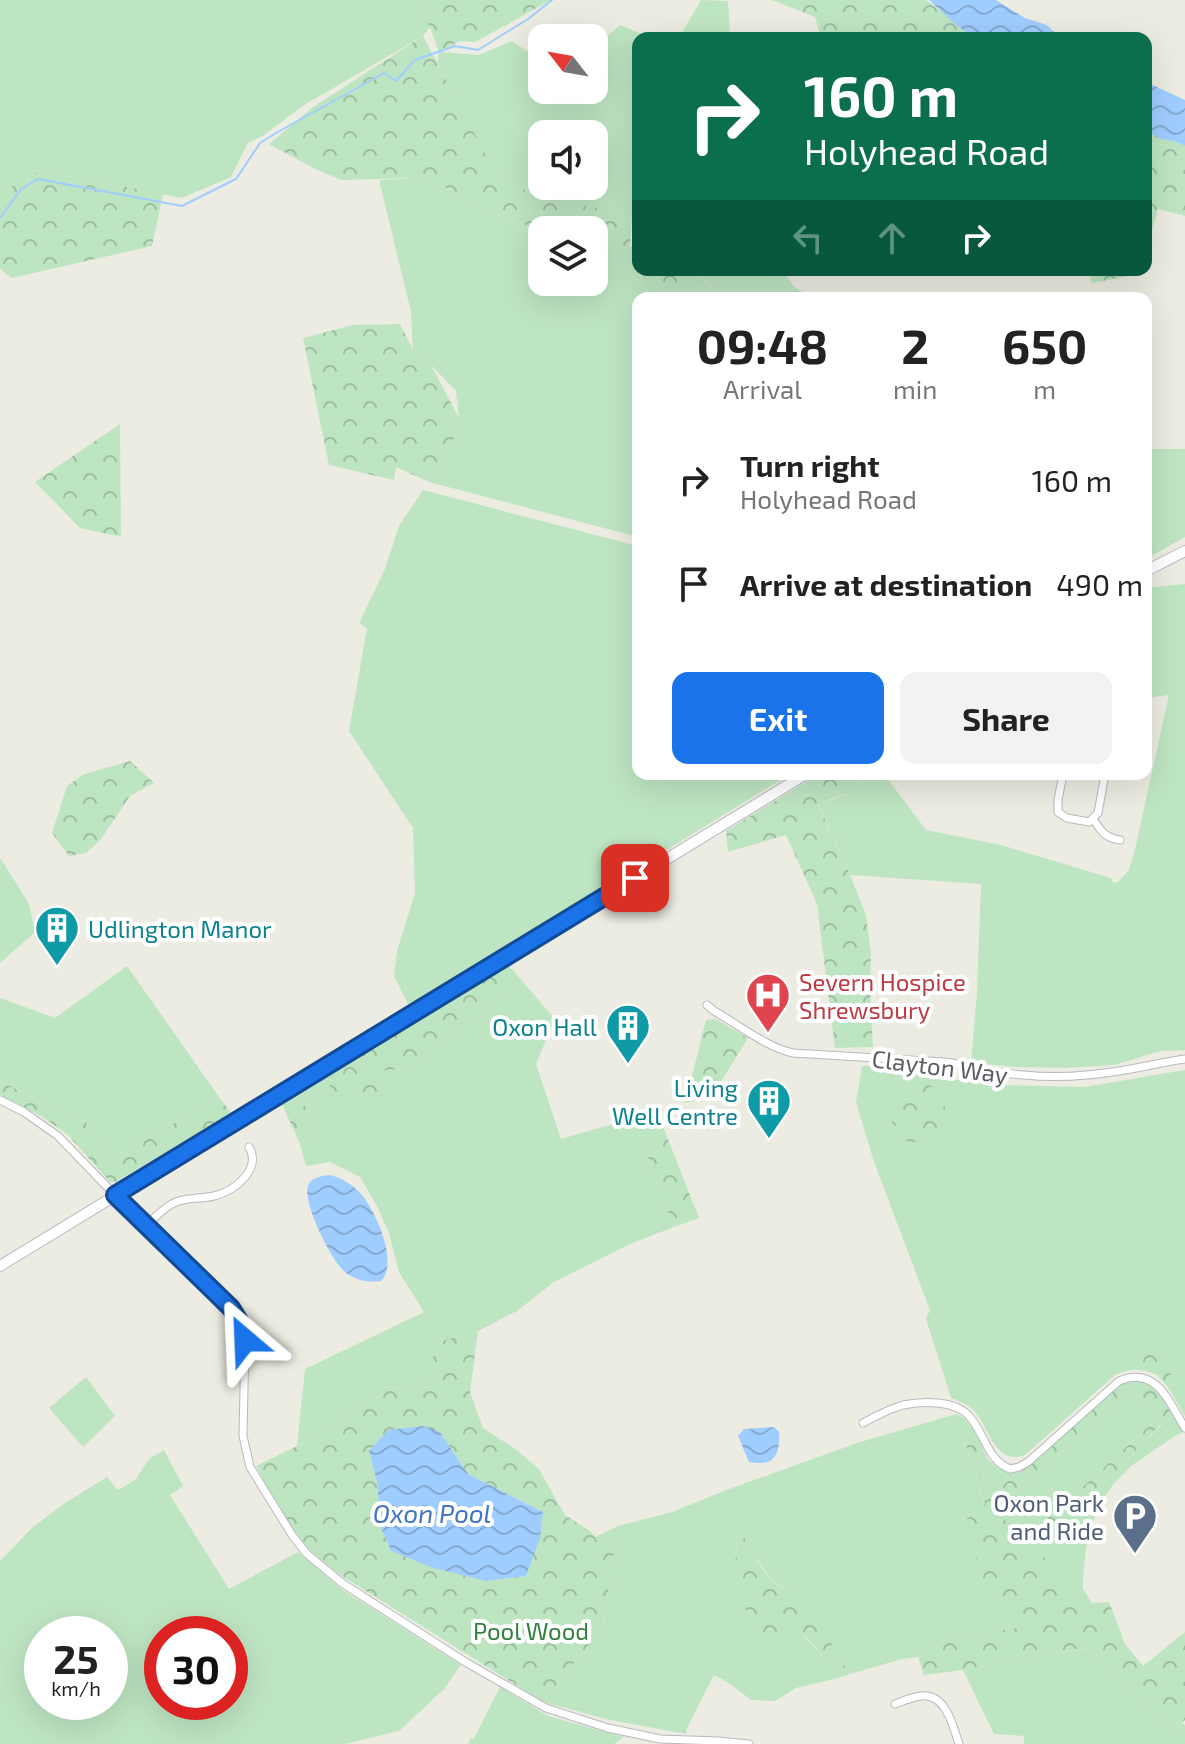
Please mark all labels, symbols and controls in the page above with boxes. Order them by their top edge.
north arrow [528,24,608,104]
map controls [528,24,608,296]
text: 160 m [804,61,958,128]
icon: right [672,64,776,168]
button: sound [528,120,608,200]
text: Holyhead Road [804,129,1049,172]
button: layers [528,216,608,296]
icon: left [786,216,830,260]
icon: ahead [870,216,914,260]
icon: right [954,216,998,260]
text: 09:48 [697,316,828,374]
text: 2 [901,316,929,374]
text: 650 [1002,316,1087,374]
text: Arrival [723,373,802,404]
text: min [893,373,937,404]
text: m [1033,373,1056,404]
text: Turn right [740,447,880,483]
icon: right [672,458,716,502]
text: 160 m [1032,462,1112,498]
text: Holyhead Road [740,483,917,514]
icon: arrive [672,562,716,606]
text: Arrive at destination [740,566,1032,602]
text: 490 m [1056,566,1143,602]
button: Exit [672,672,884,764]
button: Share [900,672,1112,764]
pin [601,844,669,912]
icon: arrive [613,856,657,900]
building icon: Udlington Manor [33,904,81,967]
place label: Udlington Manor [88,914,272,943]
place label: Severn Hospice Shrewsbury [799,967,966,1024]
hospital icon: Severn Hospice Shrewsbury [744,971,792,1034]
building icon: Oxon Hall [604,1002,652,1065]
place label: Oxon Hall [492,1012,597,1041]
street label: Clayton Way [870,1043,1010,1089]
place label: Living Well Centre [612,1073,738,1130]
building icon: Living Well Centre [745,1077,793,1140]
position arrow [203,1298,287,1382]
place label: Oxon Park and Ride [994,1488,1104,1545]
parking icon: Oxon Park and Ride [1111,1492,1159,1555]
water label: Oxon Pool [373,1497,491,1528]
speed limit sign: 30 [144,1616,248,1720]
park label: Pool Wood [473,1616,589,1645]
text: 25 [53,1634,99,1682]
text: km/h [51,1676,101,1700]

